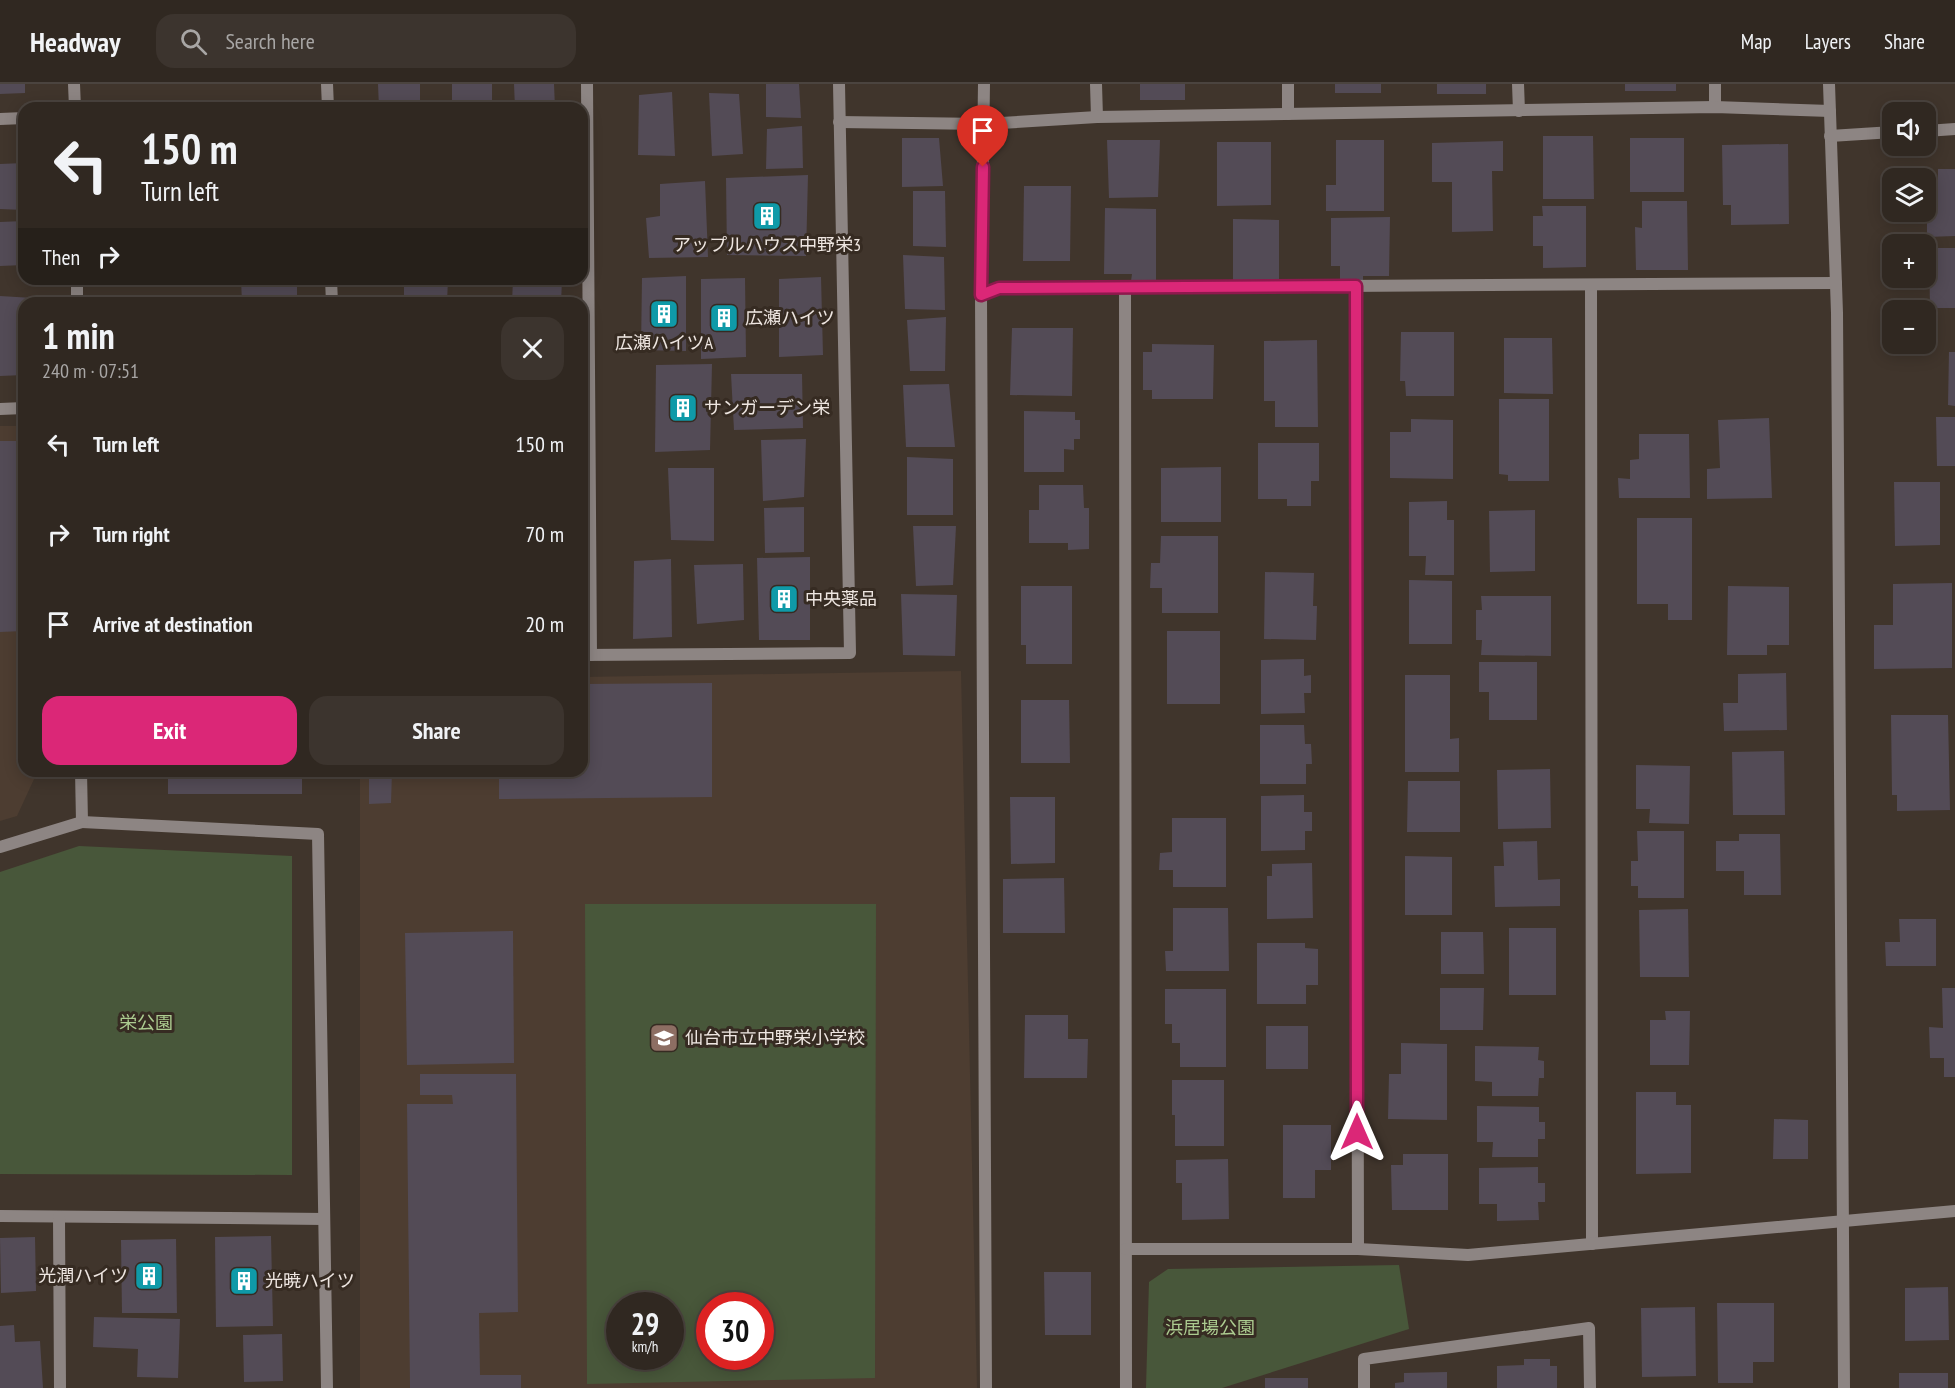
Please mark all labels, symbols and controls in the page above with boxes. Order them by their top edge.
search box [156,14,576,68]
text: Headway [30,23,120,60]
icon: search [177,25,210,58]
text: Search here [225,27,315,55]
text: Map [1741,28,1772,55]
text: Layers [1805,28,1851,55]
text: Share [1884,28,1925,55]
map controls [1882,102,1936,354]
button: sound [1882,102,1936,156]
pin [957,105,1008,167]
icon: arrive [966,114,999,147]
text: 150 m [141,121,238,176]
icon: left [42,126,120,204]
button: layers [1882,168,1936,222]
text: Turn left [141,174,219,208]
building icon: アップルハウス中野栄3 [751,200,783,232]
place label: アップルハウス中野栄3 [673,233,861,256]
button: + [1882,234,1936,288]
icon: right [92,240,125,273]
text: Then [42,243,80,271]
building icon: 広瀬ハイツA [648,298,680,330]
button: − [1882,300,1936,354]
building icon: 広瀬ハイツ [708,302,740,334]
place label: 広瀬ハイツ [745,306,835,329]
text: 1 min [42,312,115,359]
button: close [501,317,564,380]
place label: 広瀬ハイツA [615,331,714,354]
text: 240 m · 07:51 [42,358,139,384]
building icon: サンガーデン栄 [667,392,699,424]
place label: サンガーデン栄 [704,396,830,419]
icon: left [42,428,75,461]
text: Turn left [93,430,159,458]
text: 150 m [515,430,564,458]
icon: right [42,518,75,551]
text: Turn right [93,520,170,548]
text: 70 m [525,520,564,548]
building icon: 中央薬品 [768,583,800,615]
place label: 中央薬品 [805,587,877,610]
icon: arrive [42,608,75,641]
text: Arrive at destination [93,610,253,638]
text: 20 m [525,610,564,638]
button: Exit [42,696,297,765]
button: Share [309,696,564,765]
park label: 栄公園 [119,1011,173,1034]
school or university icon: 仙台市立中野栄小学校 [648,1022,680,1054]
place label: 仙台市立中野栄小学校 [685,1026,865,1049]
position arrow [1325,1100,1389,1164]
building icon: 光潤ハイツ [133,1260,165,1292]
place label: 光潤ハイツ [38,1264,128,1287]
building icon: 光暁ハイツ [228,1265,260,1297]
place label: 光暁ハイツ [265,1269,355,1292]
speed limit sign: 30 [696,1292,774,1370]
text: 29 [631,1304,659,1343]
park label: 浜居場公園 [1165,1316,1255,1339]
text: km/h [632,1337,658,1356]

